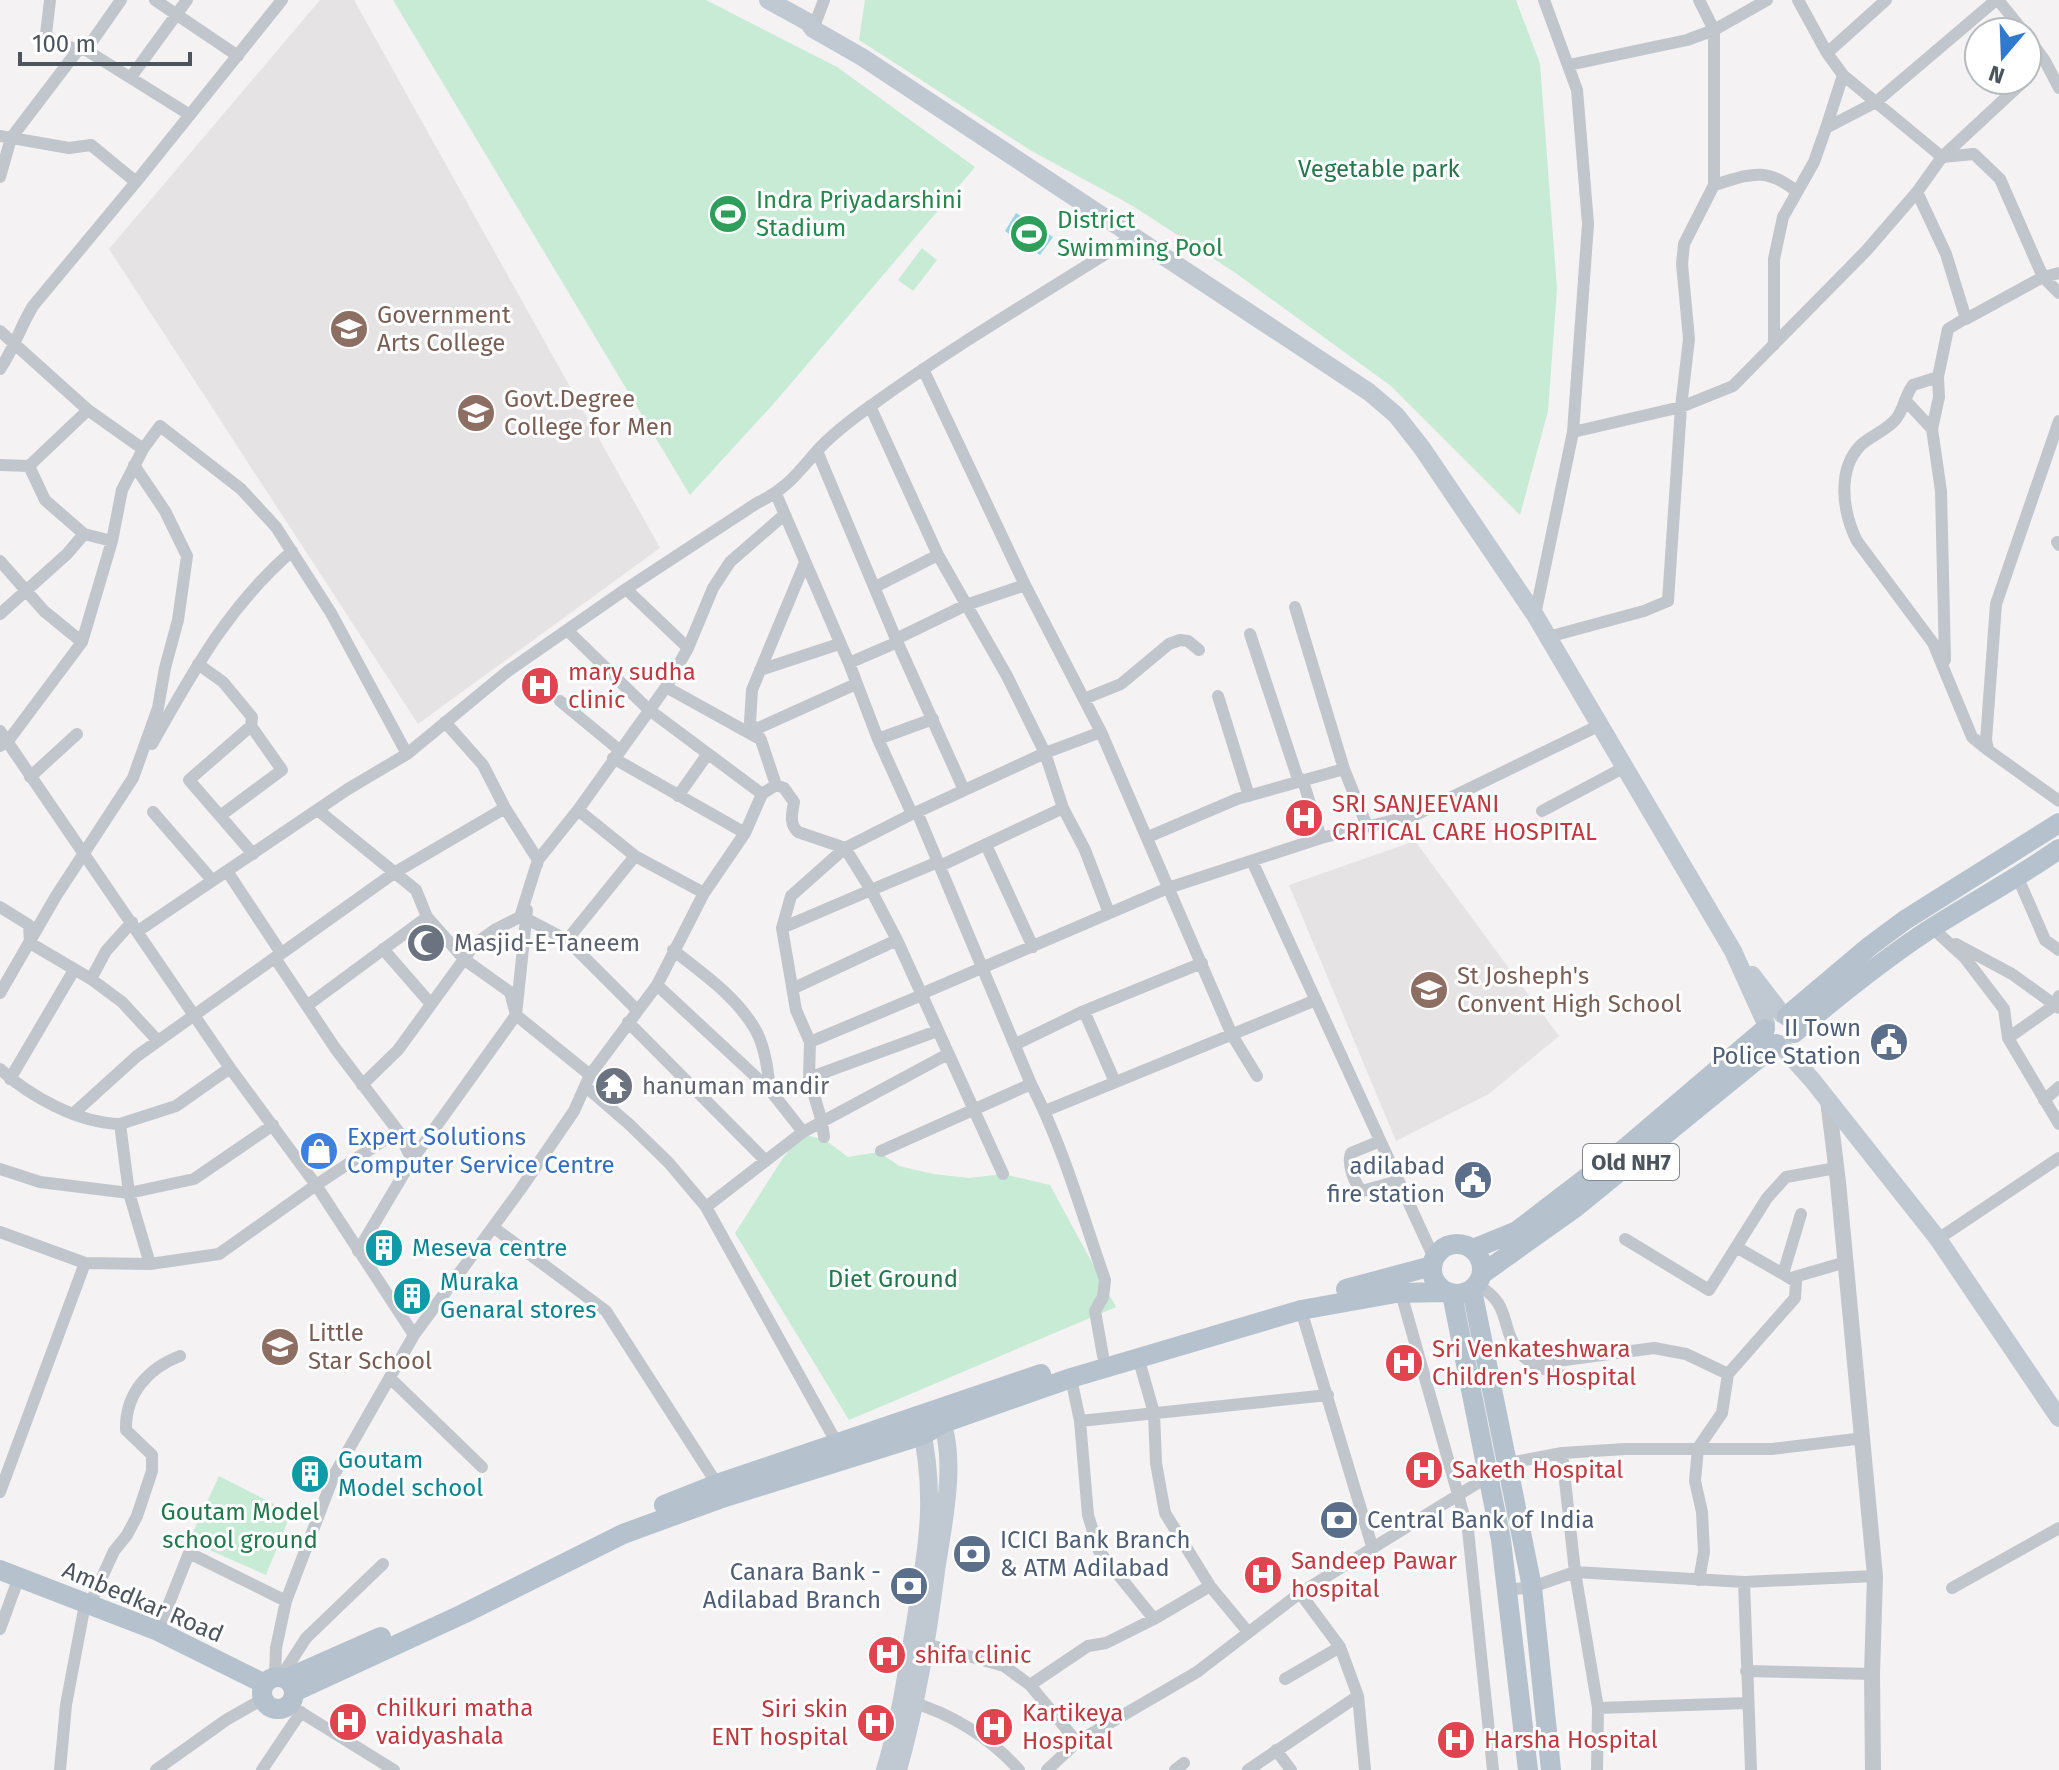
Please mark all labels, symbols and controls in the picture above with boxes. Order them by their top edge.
scale bar [20,16,190,66]
north arrow [1963,16,2043,96]
text: 100 m [32,30,96,58]
text: N [1985,59,2008,90]
park label: Vegetable park [1298,155,1461,183]
place label: Indra Priyadarshini Stadium [756,186,963,242]
sports icon: Indra Priyadarshini Stadium [707,193,749,235]
place label: District Swimming Pool [1057,206,1223,262]
sports icon: District Swimming Pool [1008,213,1050,255]
place label: Government Arts College [377,301,511,357]
school or university icon: Government Arts College [328,308,370,350]
place label: Govt.Degree College for Men [504,385,673,441]
school or university icon: Govt.Degree College for Men [455,392,497,434]
place label: mary sudha clinic [568,658,696,714]
hospital icon: mary sudha clinic [519,665,561,707]
place label: SRI SANJEEVANI CRITICAL CARE HOSPITAL [1332,790,1597,846]
hospital icon: SRI SANJEEVANI CRITICAL CARE HOSPITAL [1283,797,1325,839]
mosque icon: Masjid-E-Taneem [405,922,447,964]
place label: Masjid-E-Taneem [454,929,640,957]
place label: St Josheph's Convent High School [1457,962,1681,1018]
school or university icon: St Josheph's Convent High School [1408,969,1450,1011]
place label: II Town Police Station [1711,1014,1861,1070]
public building icon: II Town Police Station [1868,1021,1910,1063]
temple icon: hanuman mandir [593,1065,635,1107]
place label: hanuman mandir [642,1072,830,1100]
place label: Expert Solutions Computer Service Centre [347,1123,615,1179]
shop icon: Expert Solutions Computer Service Centre [298,1130,340,1172]
road number: Old NH7 [1583,1144,1679,1180]
place label: adilabad fire station [1327,1152,1445,1208]
public building icon: adilabad fire station [1452,1159,1494,1201]
building icon: Meseva centre [363,1227,405,1269]
place label: Meseva centre [412,1234,567,1262]
park label: Diet Ground [828,1265,958,1293]
place label: Muraka Genaral stores [440,1268,596,1324]
building icon: Muraka Genaral stores [391,1275,433,1317]
place label: Little Star School [308,1319,432,1375]
school or university icon: Little Star School [259,1326,301,1368]
place label: Sri Venkateshwara Children's Hospital [1432,1335,1636,1391]
hospital icon: Sri Venkateshwara Children's Hospital [1383,1342,1425,1384]
place label: Goutam Model school [338,1446,483,1502]
hospital icon: Saketh Hospital [1403,1449,1445,1491]
building icon: Goutam Model school [289,1453,331,1495]
place label: Saketh Hospital [1452,1456,1623,1484]
park label: Goutam Model school ground [161,1498,319,1554]
bank icon: Central Bank of India [1318,1499,1360,1541]
place label: Central Bank of India [1367,1506,1595,1534]
place label: ICICI Bank Branch & ATM Adilabad [1000,1526,1191,1582]
bank icon: ICICI Bank Branch & ATM Adilabad [951,1533,993,1575]
place label: Sandeep Pawar hospital [1291,1547,1458,1603]
hospital icon: Sandeep Pawar hospital [1242,1554,1284,1596]
street label: Ambedkar Road [58,1556,228,1648]
place label: Canara Bank - Adilabad Branch [703,1558,881,1614]
bank icon: Canara Bank - Adilabad Branch [888,1565,930,1607]
hospital icon: shifa clinic [866,1634,908,1676]
place label: shifa clinic [915,1641,1032,1669]
place label: chilkuri matha vaidyashala [376,1694,533,1750]
place label: Siri skin ENT hospital [711,1695,848,1751]
place label: Kartikeya Hospital [1022,1699,1123,1755]
hospital icon: chilkuri matha vaidyashala [327,1701,369,1743]
hospital icon: Siri skin ENT hospital [855,1702,897,1744]
hospital icon: Kartikeya Hospital [973,1706,1015,1748]
hospital icon: Harsha Hospital [1435,1719,1477,1761]
place label: Harsha Hospital [1484,1726,1658,1754]

